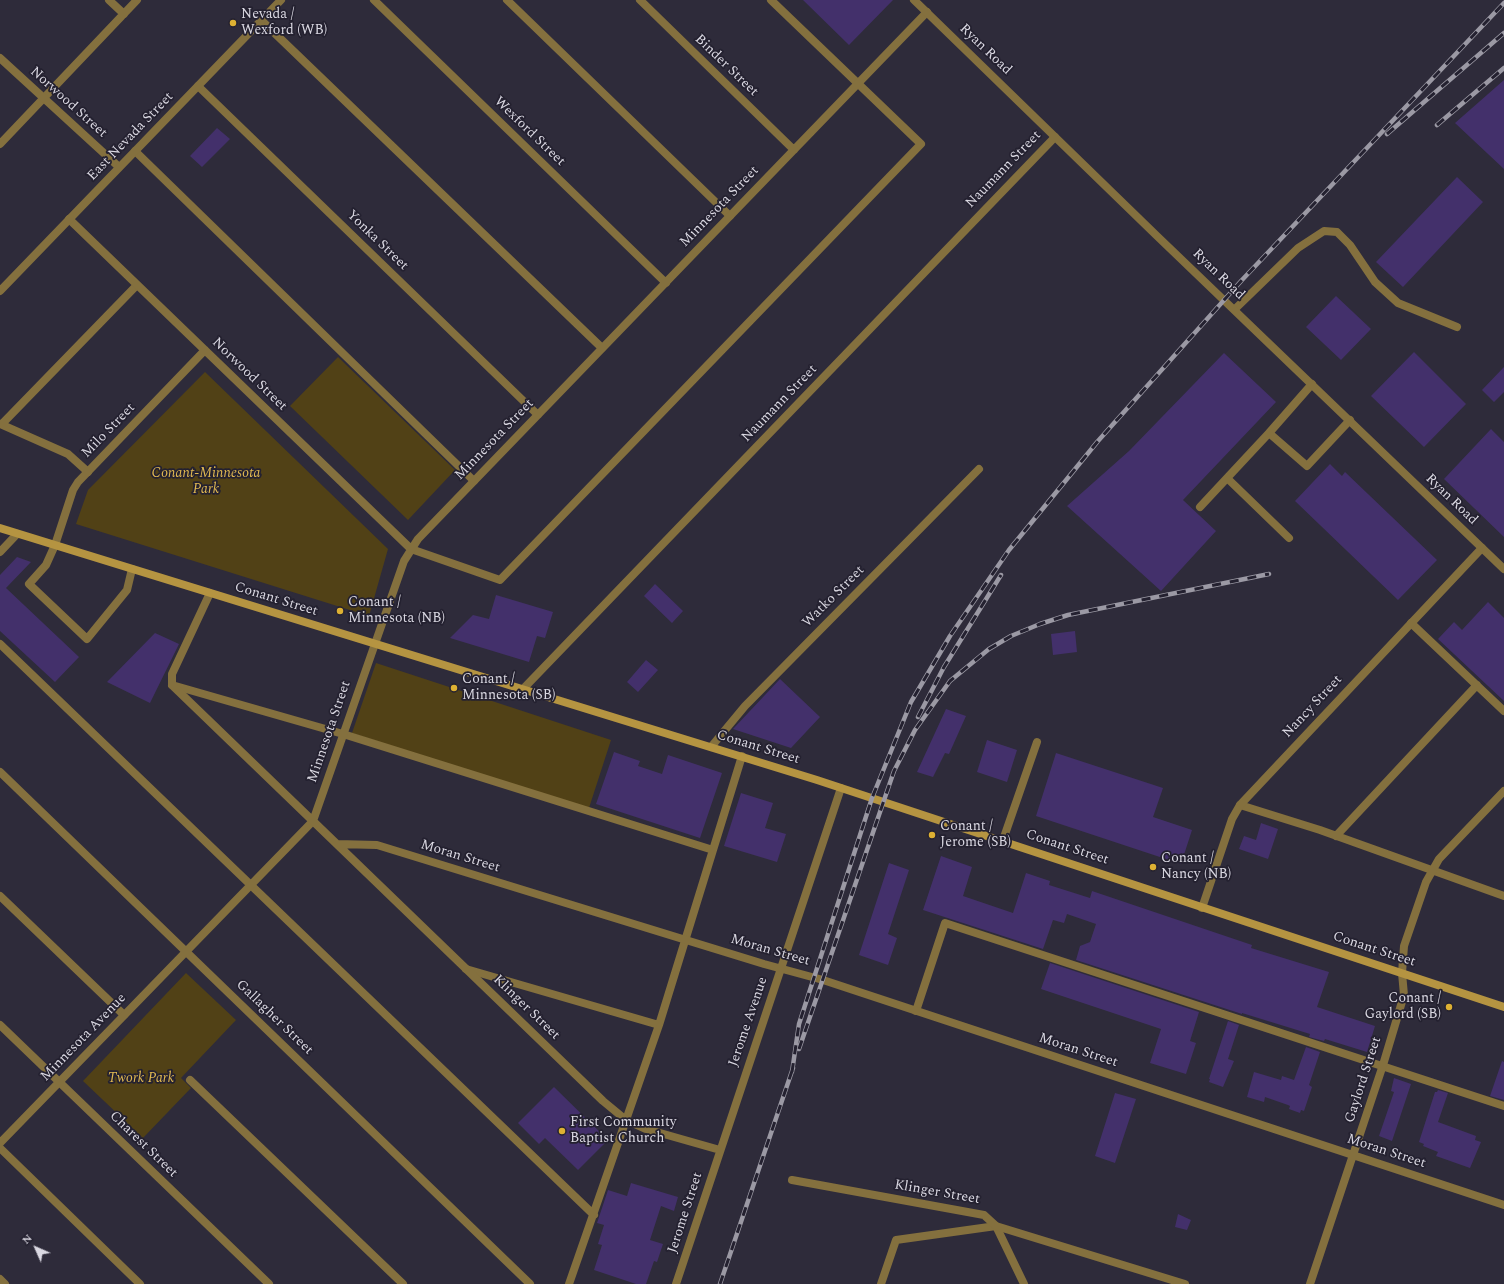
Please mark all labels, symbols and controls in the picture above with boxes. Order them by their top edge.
place label: Nevada / Wexford (WB) [241,7,327,40]
marker: Nevada / Wexford (WB) [228,18,238,28]
street label: Ryan Road [955,21,1015,79]
street label: Binder Street [691,31,761,101]
street label: Norwood Street [26,64,110,142]
street label: East Nevada Street [84,89,178,185]
street label: Wexford Street [490,94,568,170]
street label: Naumann Street [963,128,1045,212]
street label: Minnesota Street [677,163,763,251]
street label: Yonka Street [343,207,411,275]
street label: Ryan Road [1188,246,1248,304]
street label: Norwood Street [208,335,290,415]
street label: Naumann Street [739,362,821,446]
street label: Minnesota Street [452,396,538,484]
street label: Milo Street [79,400,139,462]
park label: Conant-Minnesota Park [152,466,260,498]
street label: Ryan Road [1421,471,1481,529]
street label: Watko Street [800,563,868,631]
street label: Conant Street [232,579,320,621]
place label: Conant / Minnesota (NB) [348,595,445,628]
marker: Conant / Minnesota (NB) [335,606,345,616]
place label: Conant / Minnesota (SB) [462,672,555,704]
street label: Nancy Street [1280,672,1346,742]
street label: Minnesota Street [305,679,355,785]
marker: Conant / Minnesota (SB) [449,683,459,693]
street label: Conant Street [714,727,802,769]
place label: Conant / Jerome (SB) [940,819,1011,852]
street label: Conant Street [1024,827,1110,869]
marker: Conant / Jerome (SB) [927,830,937,840]
street label: Moran Street [418,837,502,877]
place label: Conant / Nancy (NB) [1161,851,1231,884]
marker: Conant / Nancy (NB) [1148,862,1158,872]
street label: Conant Street [1331,929,1417,971]
street label: Moran Street [728,932,812,970]
street label: Klinger Street [489,972,563,1044]
street label: Jerome Avenue [726,975,772,1069]
street label: Gallagher Street [232,977,316,1059]
street label: Minnesota Avenue [38,990,130,1086]
place label: Conant / Gaylord (SB) [1365,991,1441,1024]
marker: Conant / Gaylord (SB) [1444,1002,1454,1012]
street label: Moran Street [1036,1030,1120,1072]
street label: Gaylord Street [1342,1035,1386,1125]
park label: Twork Park [108,1071,174,1087]
street label: Charest Street [105,1108,181,1182]
place label: First Community Baptist Church [570,1115,677,1148]
marker: First Community Baptist Church [557,1126,567,1136]
street label: Moran Street [1344,1131,1428,1173]
street label: Jerome Street [665,1170,707,1256]
street label: Klinger Street [893,1177,981,1209]
north arrow [16,1228,56,1268]
text: N [18,1230,36,1248]

